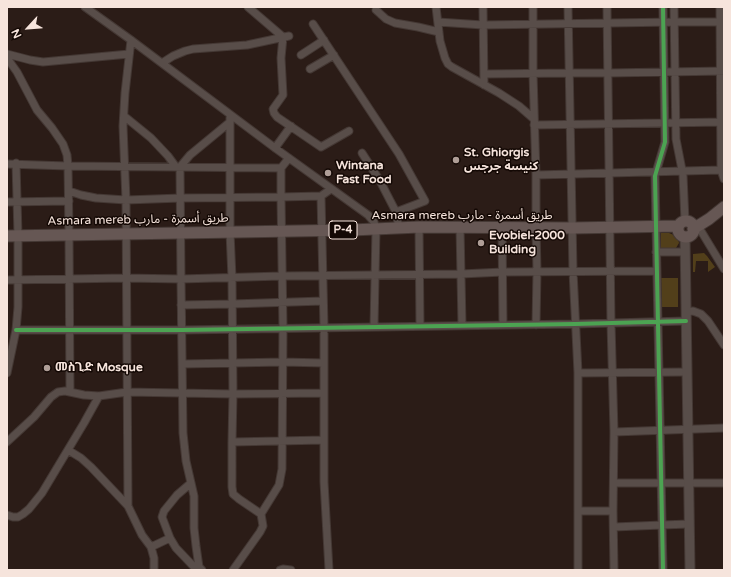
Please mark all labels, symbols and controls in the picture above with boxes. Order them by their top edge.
north arrow [8,8,48,48]
text: N [9,27,25,40]
place label: St. Ghiorgis كنيسة جرجس [464,146,538,174]
marker: St. Ghiorgis كنيسة جرجس [451,155,461,165]
place label: Wintana Fast Food [336,159,392,187]
marker: Wintana Fast Food [323,168,333,178]
street label: Asmara mereb طريق أسمرة - مارب [371,209,553,223]
street label: Asmara mereb طريق أسمرة - مارب [47,211,229,229]
road number: P-4 [329,221,357,239]
place label: Evobiel-2000 Building [489,229,565,257]
marker: Evobiel-2000 Building [476,238,486,248]
place label: መስጊድ Mosque [55,361,143,375]
marker: መስጊድ Mosque [42,363,52,373]

